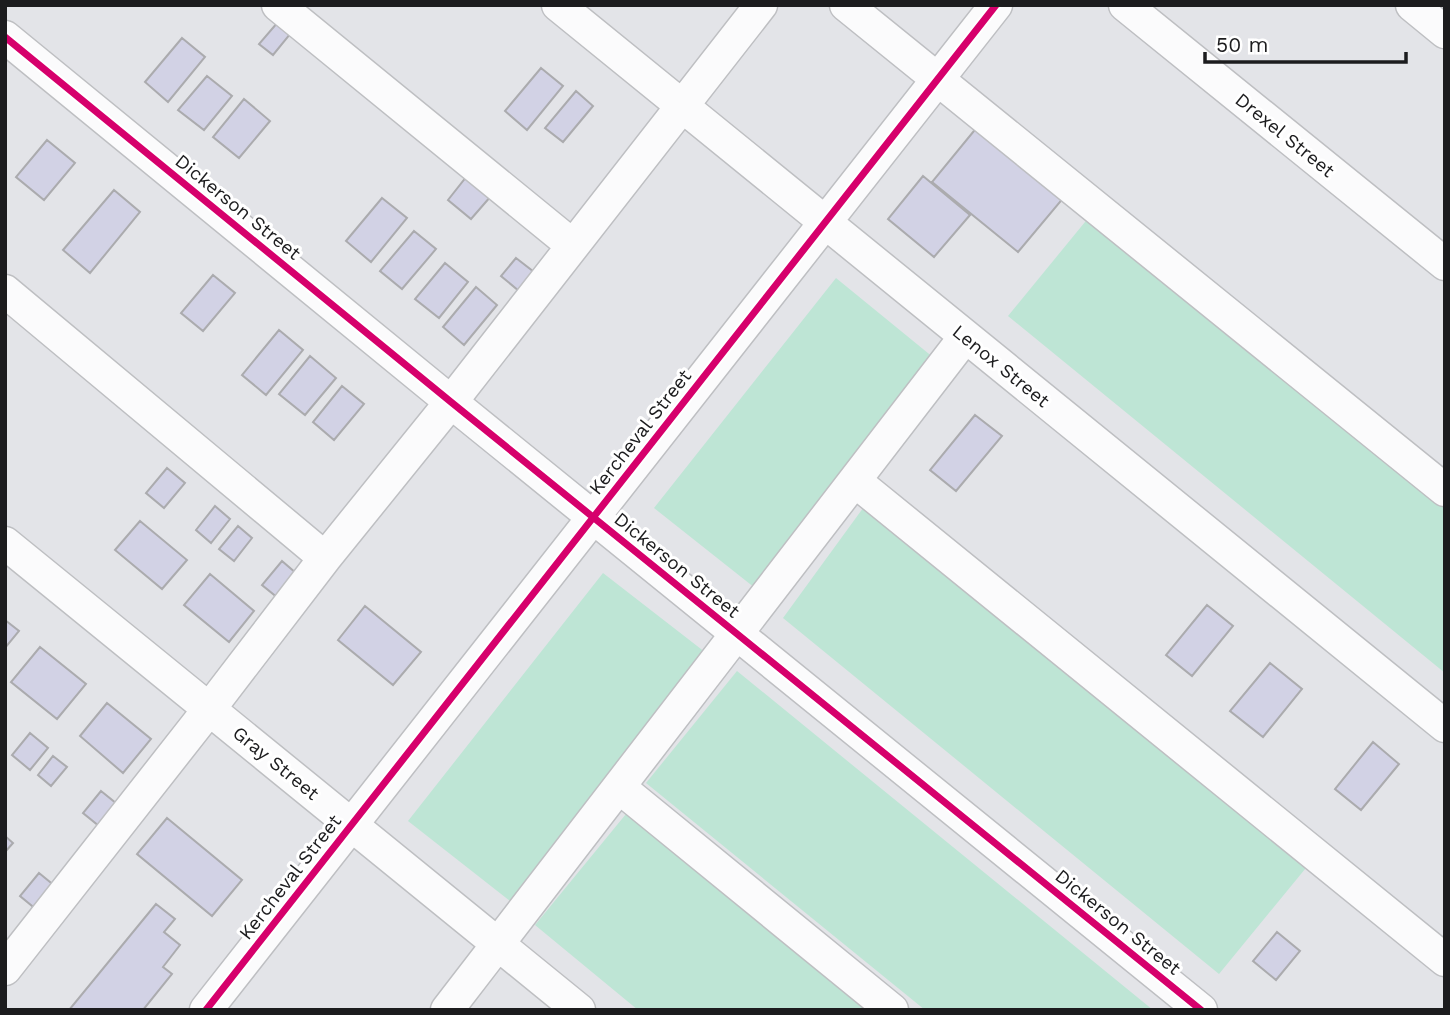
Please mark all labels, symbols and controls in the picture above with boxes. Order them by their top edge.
scale bar [1205,21,1406,65]
text: 50 m [1216,32,1268,57]
street label: Drexel Street [1231,88,1339,182]
street label: Dickerson Street [171,149,305,265]
street label: Lenox Street [948,320,1054,412]
street label: Kercheval Street [584,365,696,499]
street label: Dickerson Street [610,507,744,623]
street label: Gray Street [228,721,324,805]
street label: Kercheval Street [234,810,346,944]
street label: Dickerson Street [1051,864,1185,980]

